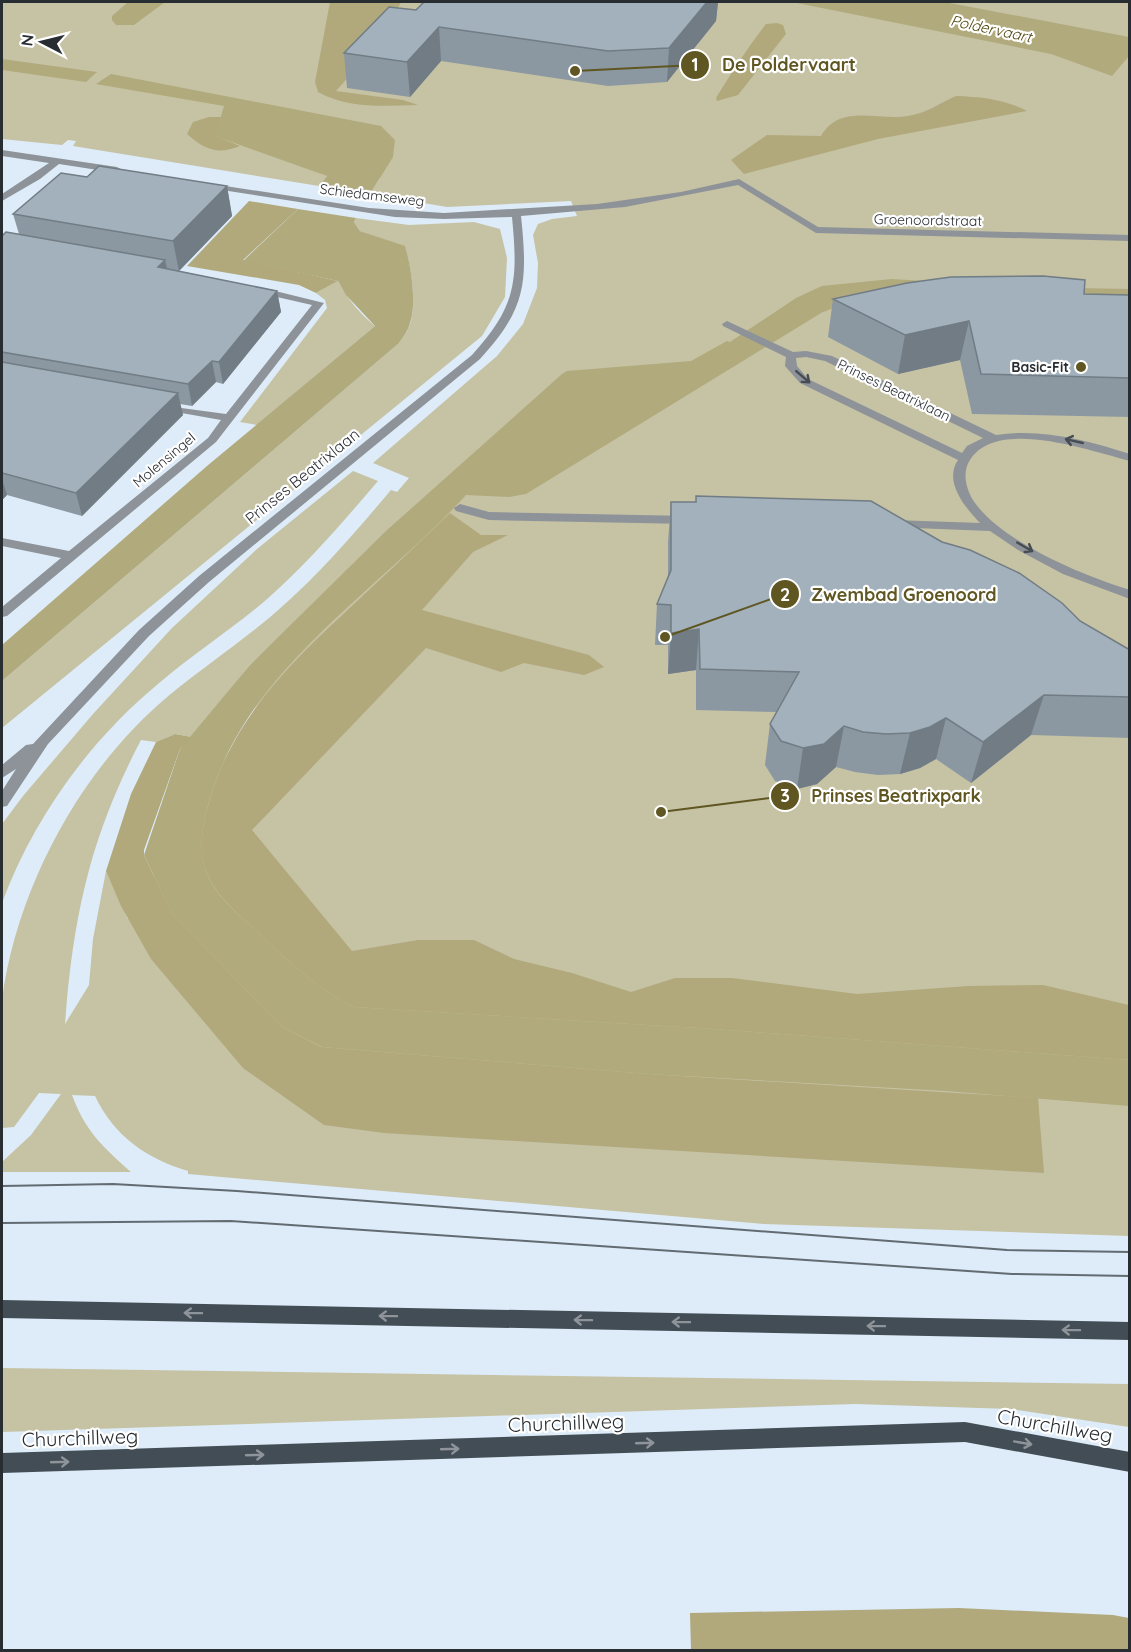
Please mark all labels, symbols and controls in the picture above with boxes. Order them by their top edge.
water label: Poldervaart [949,11,1035,47]
north arrow [12,12,72,72]
text: N [16,33,38,47]
callout: De Poldervaart [680,47,868,83]
text: 1 [691,53,699,76]
text: De Poldervaart [722,53,856,76]
street label: Schiedamseweg [319,180,425,210]
street label: Groenoordstraat [874,210,982,230]
street label: Prinses Beatrixlaan [835,355,953,425]
place label: Basic-Fit [1011,358,1069,376]
marker: Basic-Fit [1074,360,1088,374]
one-way arrow [795,370,810,384]
street label: Prinses Beatrixlaan [241,424,363,528]
street label: Molensingel [129,429,199,491]
one-way arrow [1064,435,1084,446]
one-way arrow [1016,542,1033,554]
callout: Zwembad Groenoord [770,576,1009,612]
text: 2 [780,583,790,606]
text: Zwembad Groenoord [811,583,997,606]
callout: Prinses Beatrixpark [770,778,993,814]
text: 3 [780,784,790,807]
text: Prinses Beatrixpark [811,784,981,807]
one-way arrow [183,1307,203,1319]
one-way arrow [378,1311,398,1322]
one-way arrow [573,1314,593,1326]
one-way arrow [672,1316,692,1328]
one-way arrow [867,1320,887,1331]
one-way arrow [1062,1324,1082,1335]
street label: Churchillweg [995,1403,1115,1448]
street label: Churchillweg [507,1408,625,1437]
street label: Churchillweg [21,1423,139,1452]
one-way arrow [634,1437,654,1448]
one-way arrow [1013,1438,1032,1449]
one-way arrow [439,1443,459,1455]
one-way arrow [244,1450,264,1461]
one-way arrow [49,1456,69,1467]

